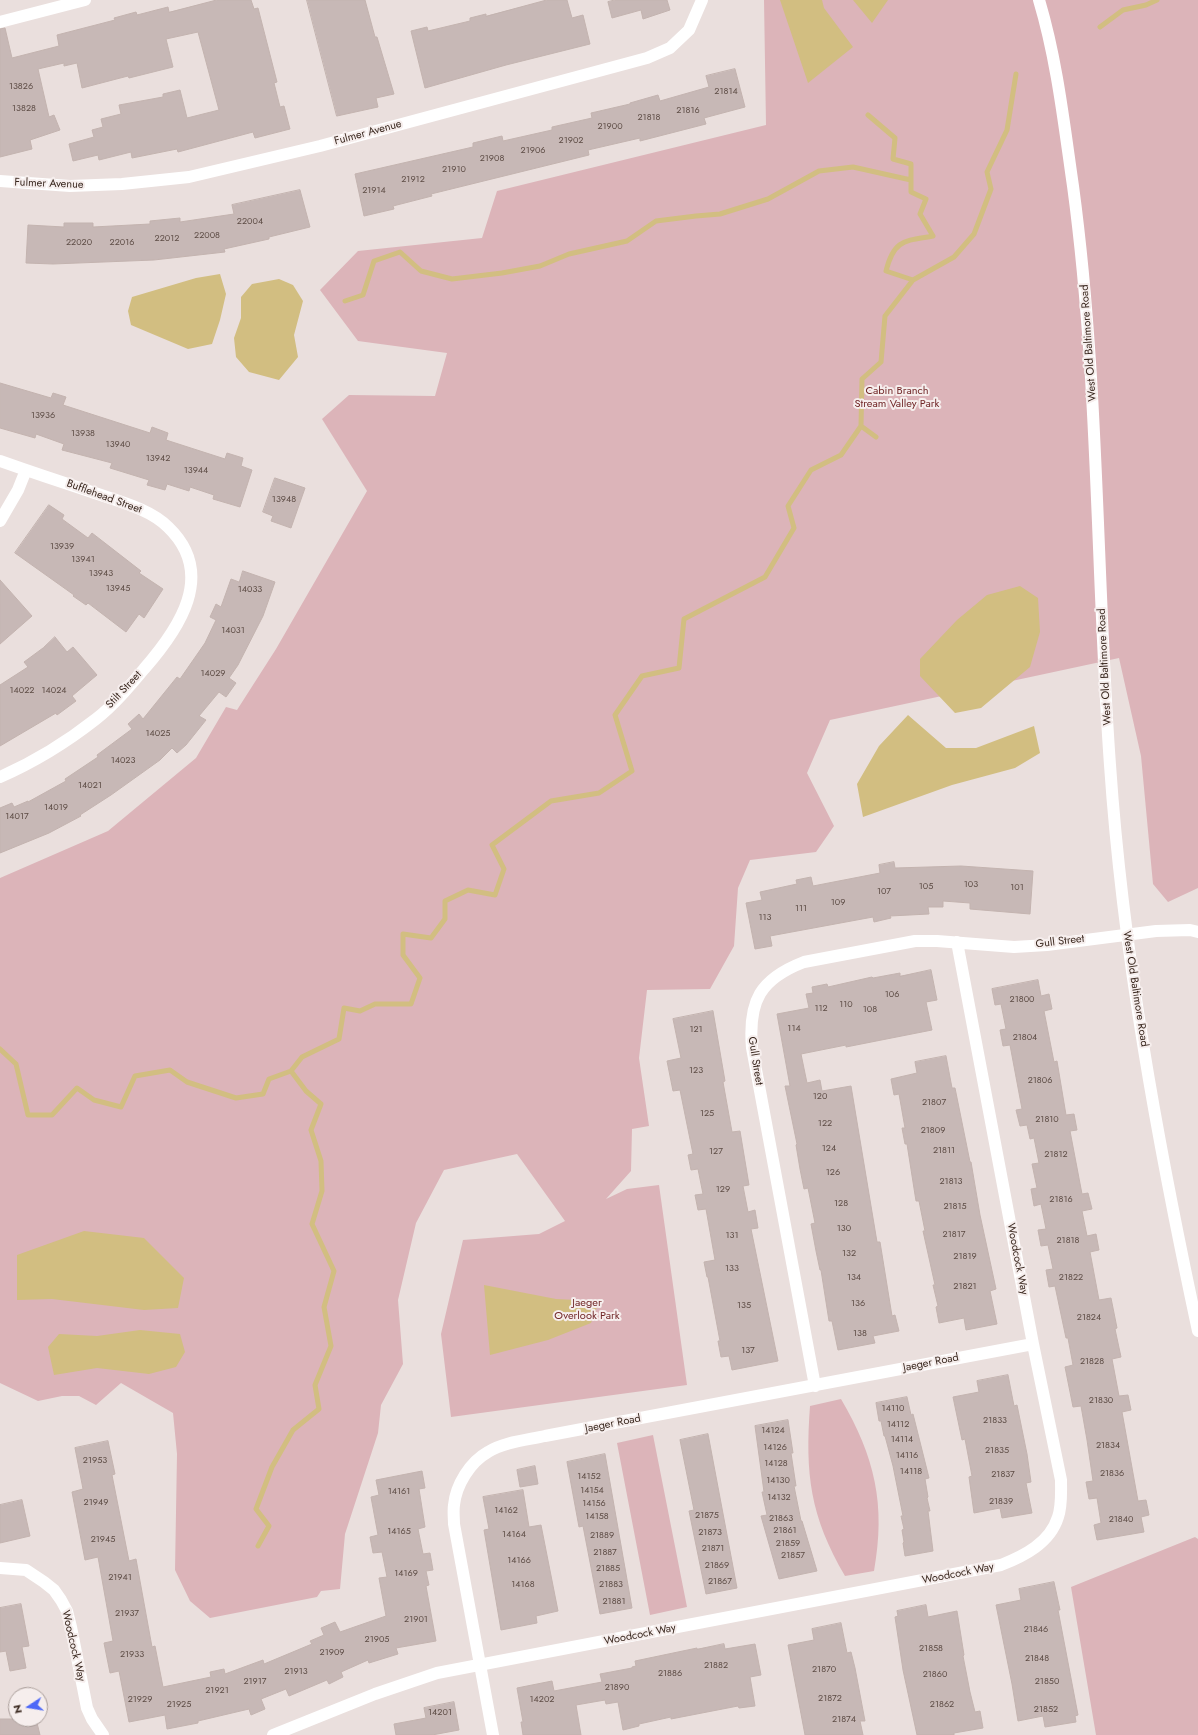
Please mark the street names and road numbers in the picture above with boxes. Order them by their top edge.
street label: Fulmer Avenue [333,118,403,148]
street label: Fulmer Avenue [14,176,84,192]
street label: West Old Baltimore Road [1078,284,1100,402]
street label: Bufflehead Street [65,477,143,517]
street label: West Old Baltimore Road [1095,608,1115,726]
street label: Stilt Street [103,669,145,711]
street label: West Old Baltimore Road [1119,930,1151,1048]
street label: Gull Street [1035,932,1085,952]
street label: Gull Street [745,1036,765,1086]
street label: Woodcock Way [1004,1222,1030,1296]
street label: Jaeger Road [902,1351,960,1375]
street label: Jaeger Road [584,1412,642,1436]
street label: Woodcock Way [921,1561,995,1587]
street label: Woodcock Way [58,1609,88,1683]
street label: Woodcock Way [603,1622,677,1648]

